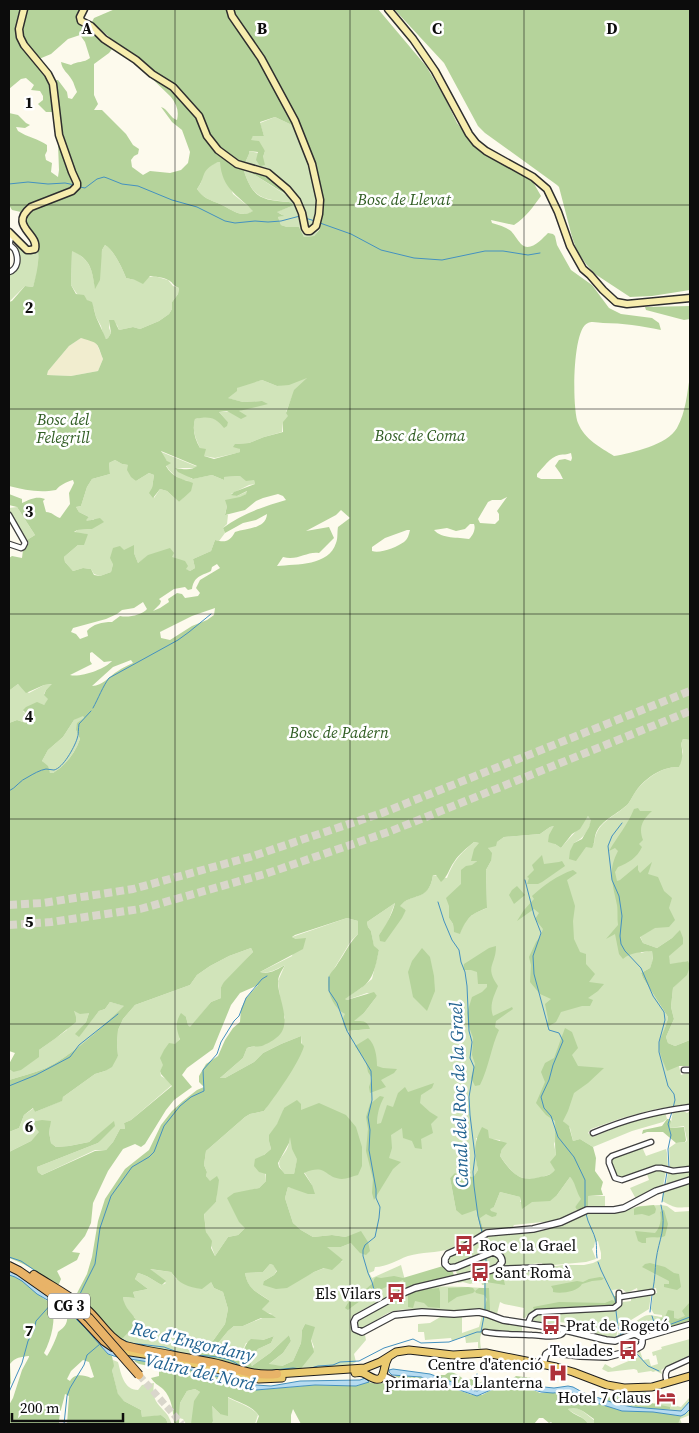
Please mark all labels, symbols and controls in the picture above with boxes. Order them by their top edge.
text: A [82,17,93,39]
text: B [257,17,268,39]
text: C [432,17,442,39]
text: D [606,17,618,39]
text: 1 [25,91,33,113]
park label: Bosc de Llevat [356,188,451,210]
text: 2 [25,296,34,318]
park label: Bosc del Felegrill [35,408,90,448]
park label: Bosc de Coma [374,424,466,446]
text: 3 [25,500,34,522]
text: 4 [25,705,34,727]
park label: Bosc de Padern [288,721,389,743]
text: 5 [25,910,34,932]
water label: Canal del Roc de la Grael [443,1002,474,1188]
text: 6 [25,1115,34,1137]
bus stop icon: Roc e la Grael [453,1234,475,1256]
place label: Roc e la Grael [479,1234,577,1256]
bus stop icon: Sant Romà [469,1261,491,1283]
place label: Sant Romà [495,1261,572,1283]
place label: Els Vilars [315,1282,381,1304]
bus stop icon: Els Vilars [385,1282,407,1304]
road number: CG 3 [48,1294,90,1318]
bus stop icon: Prat de Rogetó [540,1314,562,1336]
place label: Prat de Rogetó [566,1314,669,1336]
water label: Rec d'Engordany [128,1315,257,1368]
text: 7 [25,1319,34,1341]
place label: Teulades [550,1339,613,1361]
bus stop icon: Teulades [617,1339,639,1361]
water label: Valira del Nord [142,1347,258,1396]
place label: Centre d'atenció primaria La Llanterna [385,1353,544,1393]
hospital icon: Centre d'atenció primaria La Llanterna [547,1362,569,1384]
place label: Hotel 7 Claus [558,1386,651,1408]
hotel icon: Hotel 7 Claus [655,1386,677,1408]
scale bar [12,1390,124,1422]
text: 200 m [20,1397,60,1418]

